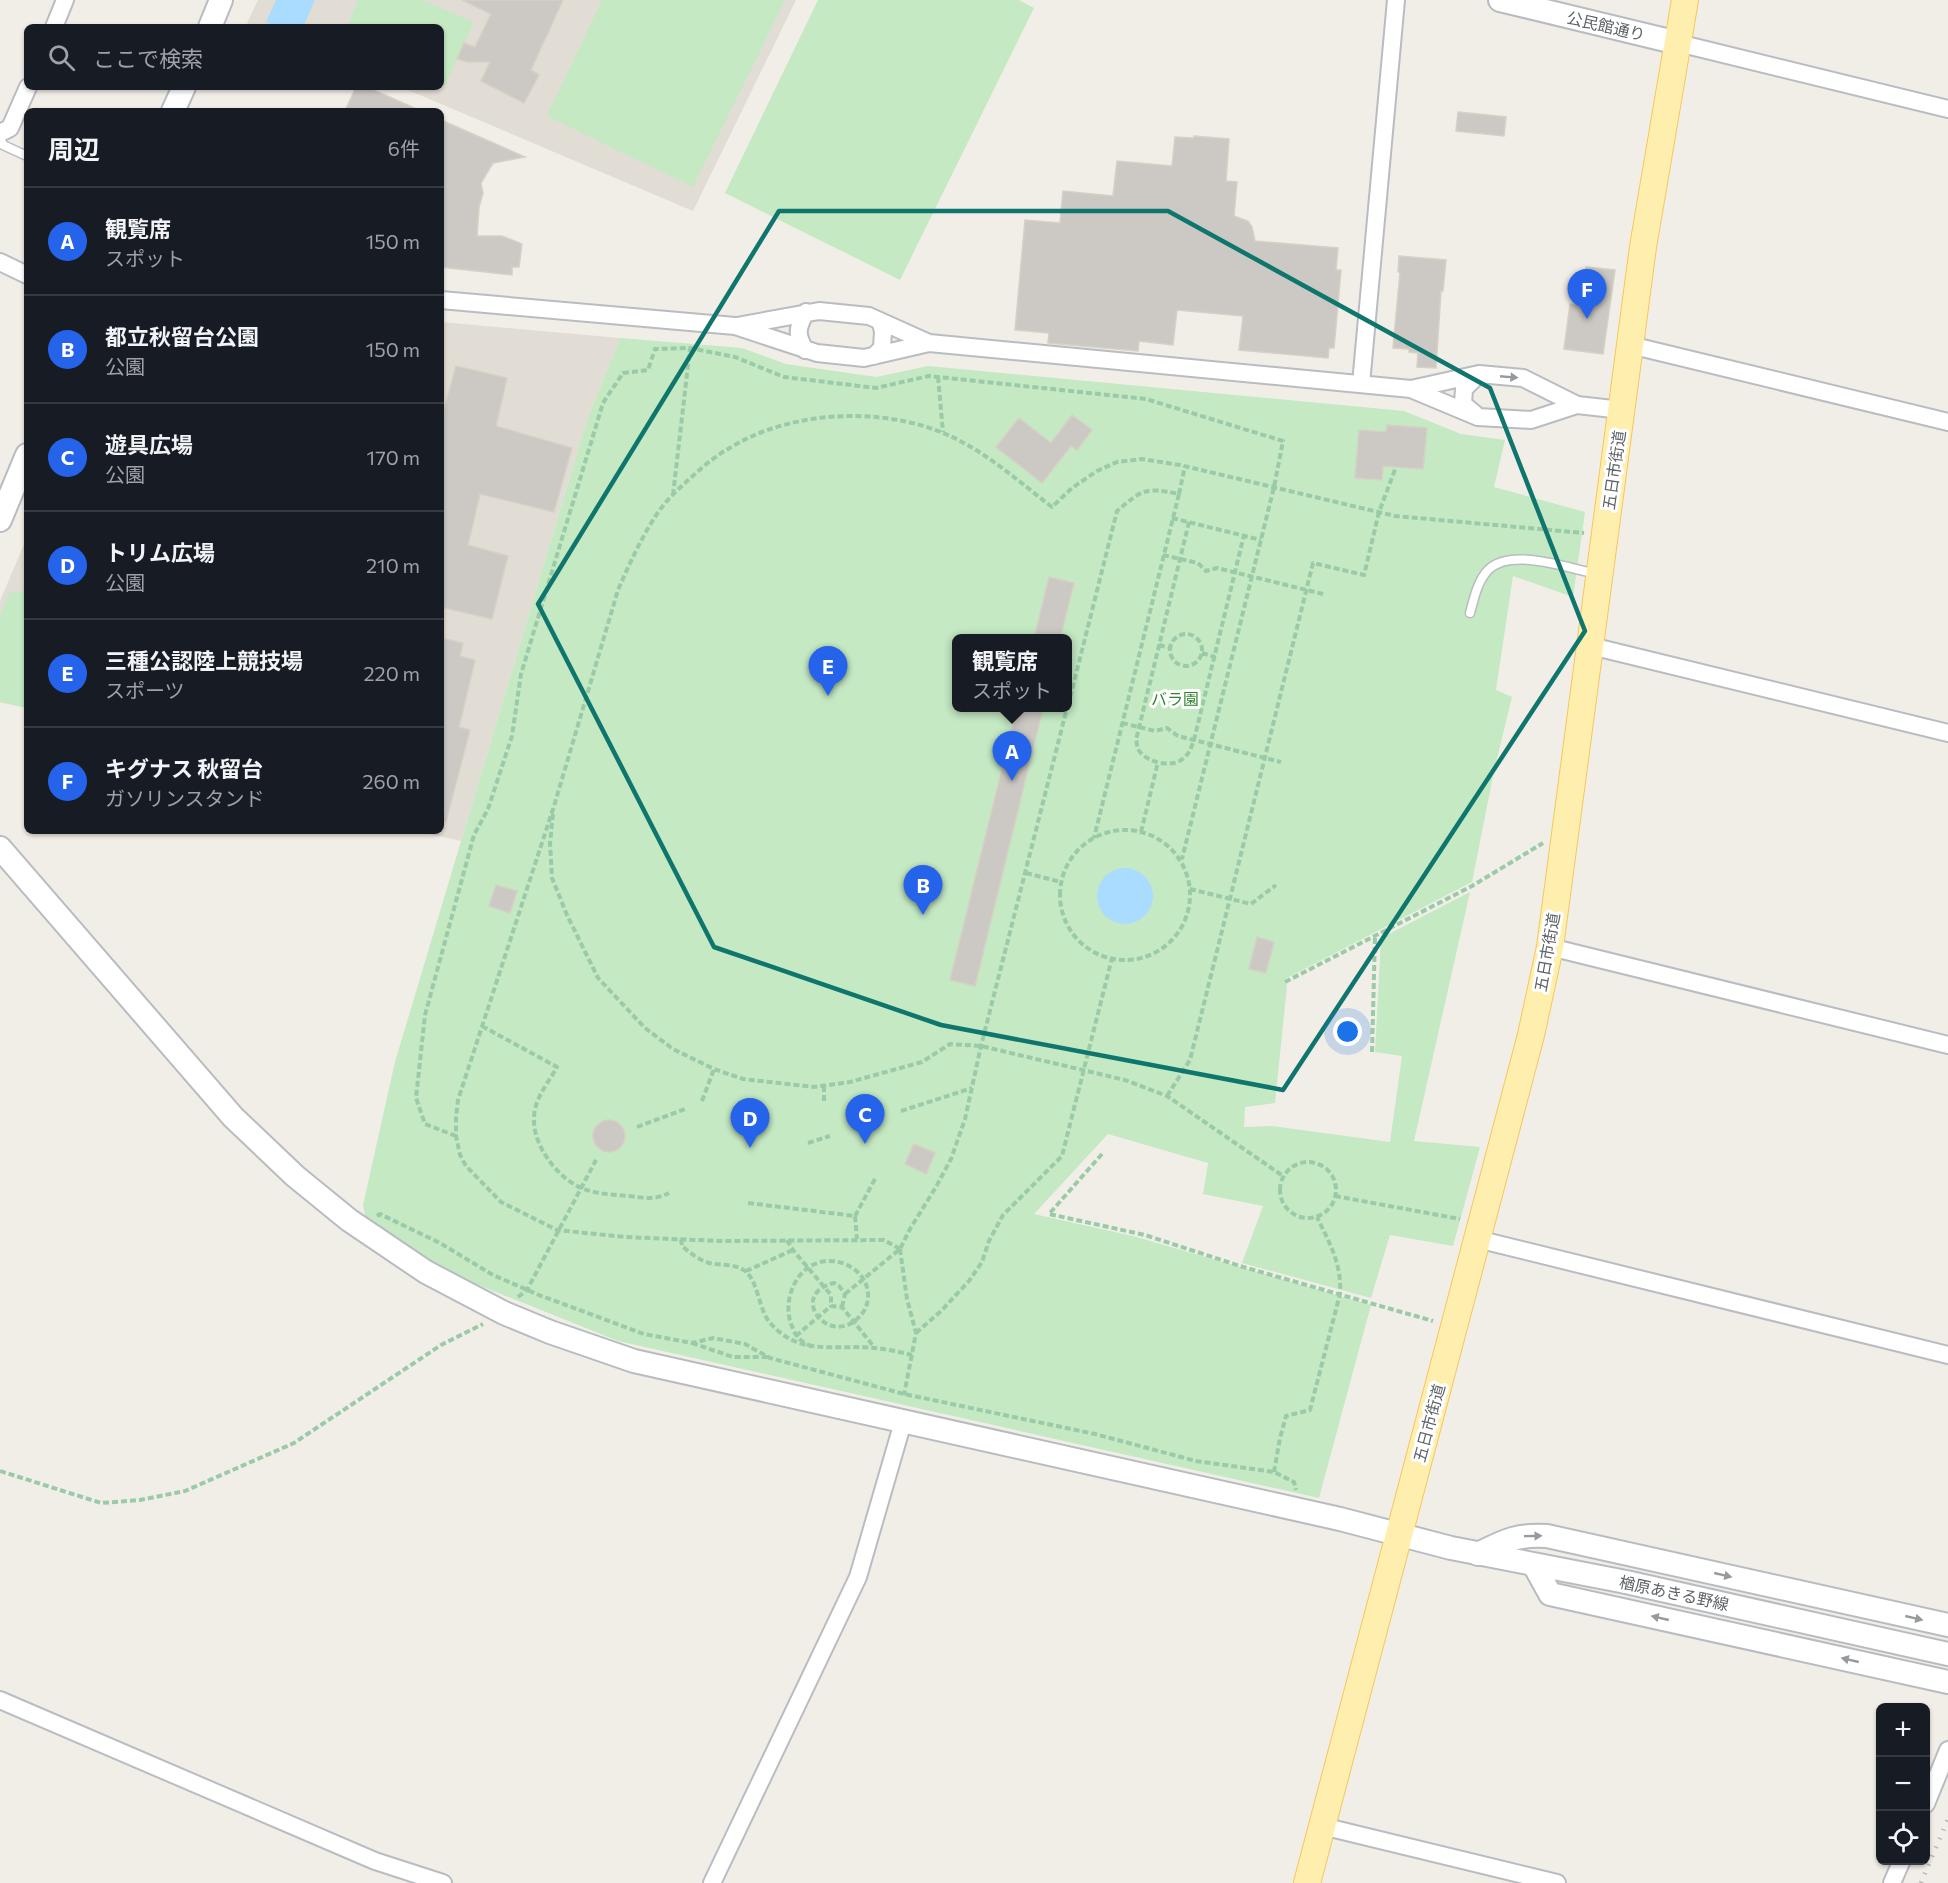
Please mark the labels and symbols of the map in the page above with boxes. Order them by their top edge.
street label: 公民館通り [1565,7,1647,44]
pin: F [1568,270,1606,319]
one-way arrow [1500,372,1519,382]
street label: 五日市街道 [1599,429,1628,511]
pin: E [808,646,848,696]
park label: バラ園 [1151,689,1199,708]
pin: A [992,732,1032,781]
pin: B [904,866,942,915]
street label: 五日市街道 [1530,911,1563,993]
your location [1333,1017,1362,1046]
pin: C [846,1094,884,1144]
pin: D [730,1098,770,1148]
street label: 五日市街道 [1409,1382,1448,1464]
one-way arrow [1523,1531,1542,1541]
one-way arrow [1714,1571,1733,1581]
street label: 楢原あきる野線 [1618,1572,1731,1613]
one-way arrow [1650,1613,1669,1622]
one-way arrow [1905,1613,1923,1623]
one-way arrow [1841,1655,1859,1665]

